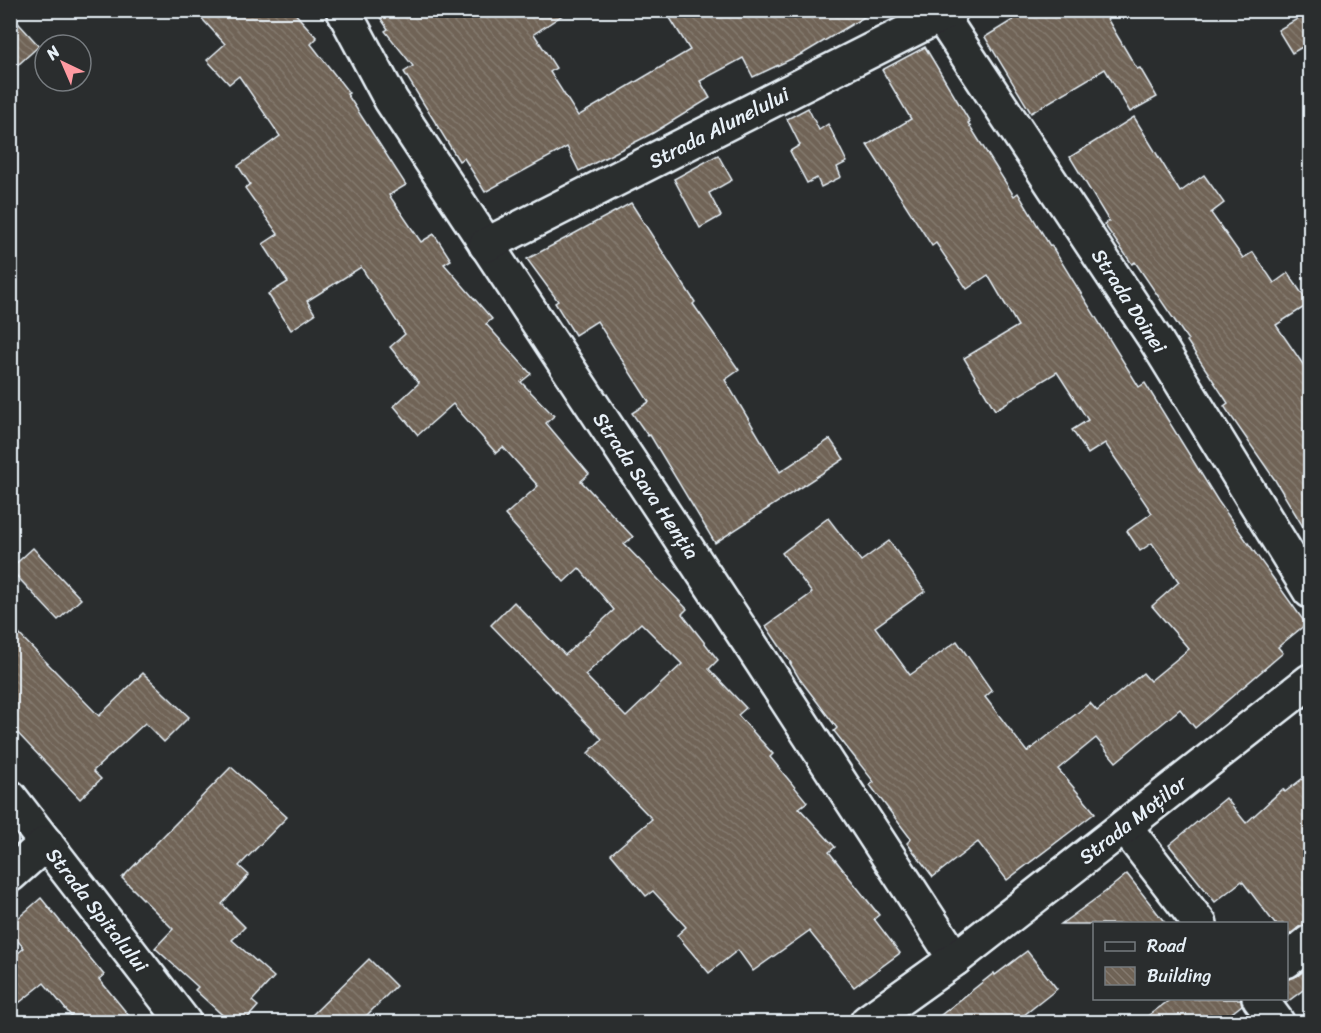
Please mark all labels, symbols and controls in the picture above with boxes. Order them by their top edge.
north arrow [33,33,93,93]
text: N [38,38,68,68]
street label: Strada Alunelului [642,77,797,179]
street label: Strada Doinei [1082,241,1176,361]
street label: Strada Sava Henția [583,405,709,567]
street label: Strada Moților [1071,765,1196,874]
street label: Strada Spitalului [37,840,158,981]
legend [1093,922,1288,1000]
text: Road [1147,930,1187,962]
text: Building [1147,960,1211,992]

